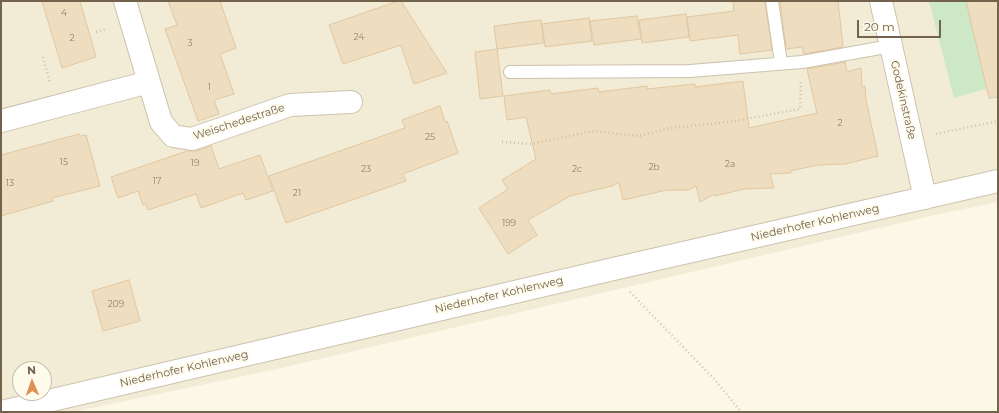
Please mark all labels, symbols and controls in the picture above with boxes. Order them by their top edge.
house number: 4 [61,8,67,18]
scale bar [859,12,943,38]
text: 20 m [864,19,895,34]
house number: 24 [354,32,364,42]
house number: 2 [69,33,75,43]
house number: 3 [187,38,193,48]
street label: Godekinstraße [887,59,919,141]
house number: 1 [207,82,211,92]
street label: Weischedestraße [192,101,286,143]
house number: 2 [837,118,843,128]
house number: 25 [425,132,435,142]
house number: 15 [60,157,68,167]
house number: 19 [191,158,199,168]
house number: 2a [725,159,735,169]
house number: 2b [648,162,660,172]
house number: 23 [361,164,371,174]
house number: 2c [572,164,582,174]
house number: 17 [153,176,161,186]
house number: 13 [6,178,14,188]
house number: 21 [293,188,301,198]
street label: Niederhofer Kohlenweg [750,202,880,244]
house number: 199 [502,218,516,228]
street label: Niederhofer Kohlenweg [434,274,564,316]
house number: 209 [108,299,124,309]
street label: Niederhofer Kohlenweg [119,348,249,390]
north arrow [12,361,52,401]
text: N [27,363,36,377]

